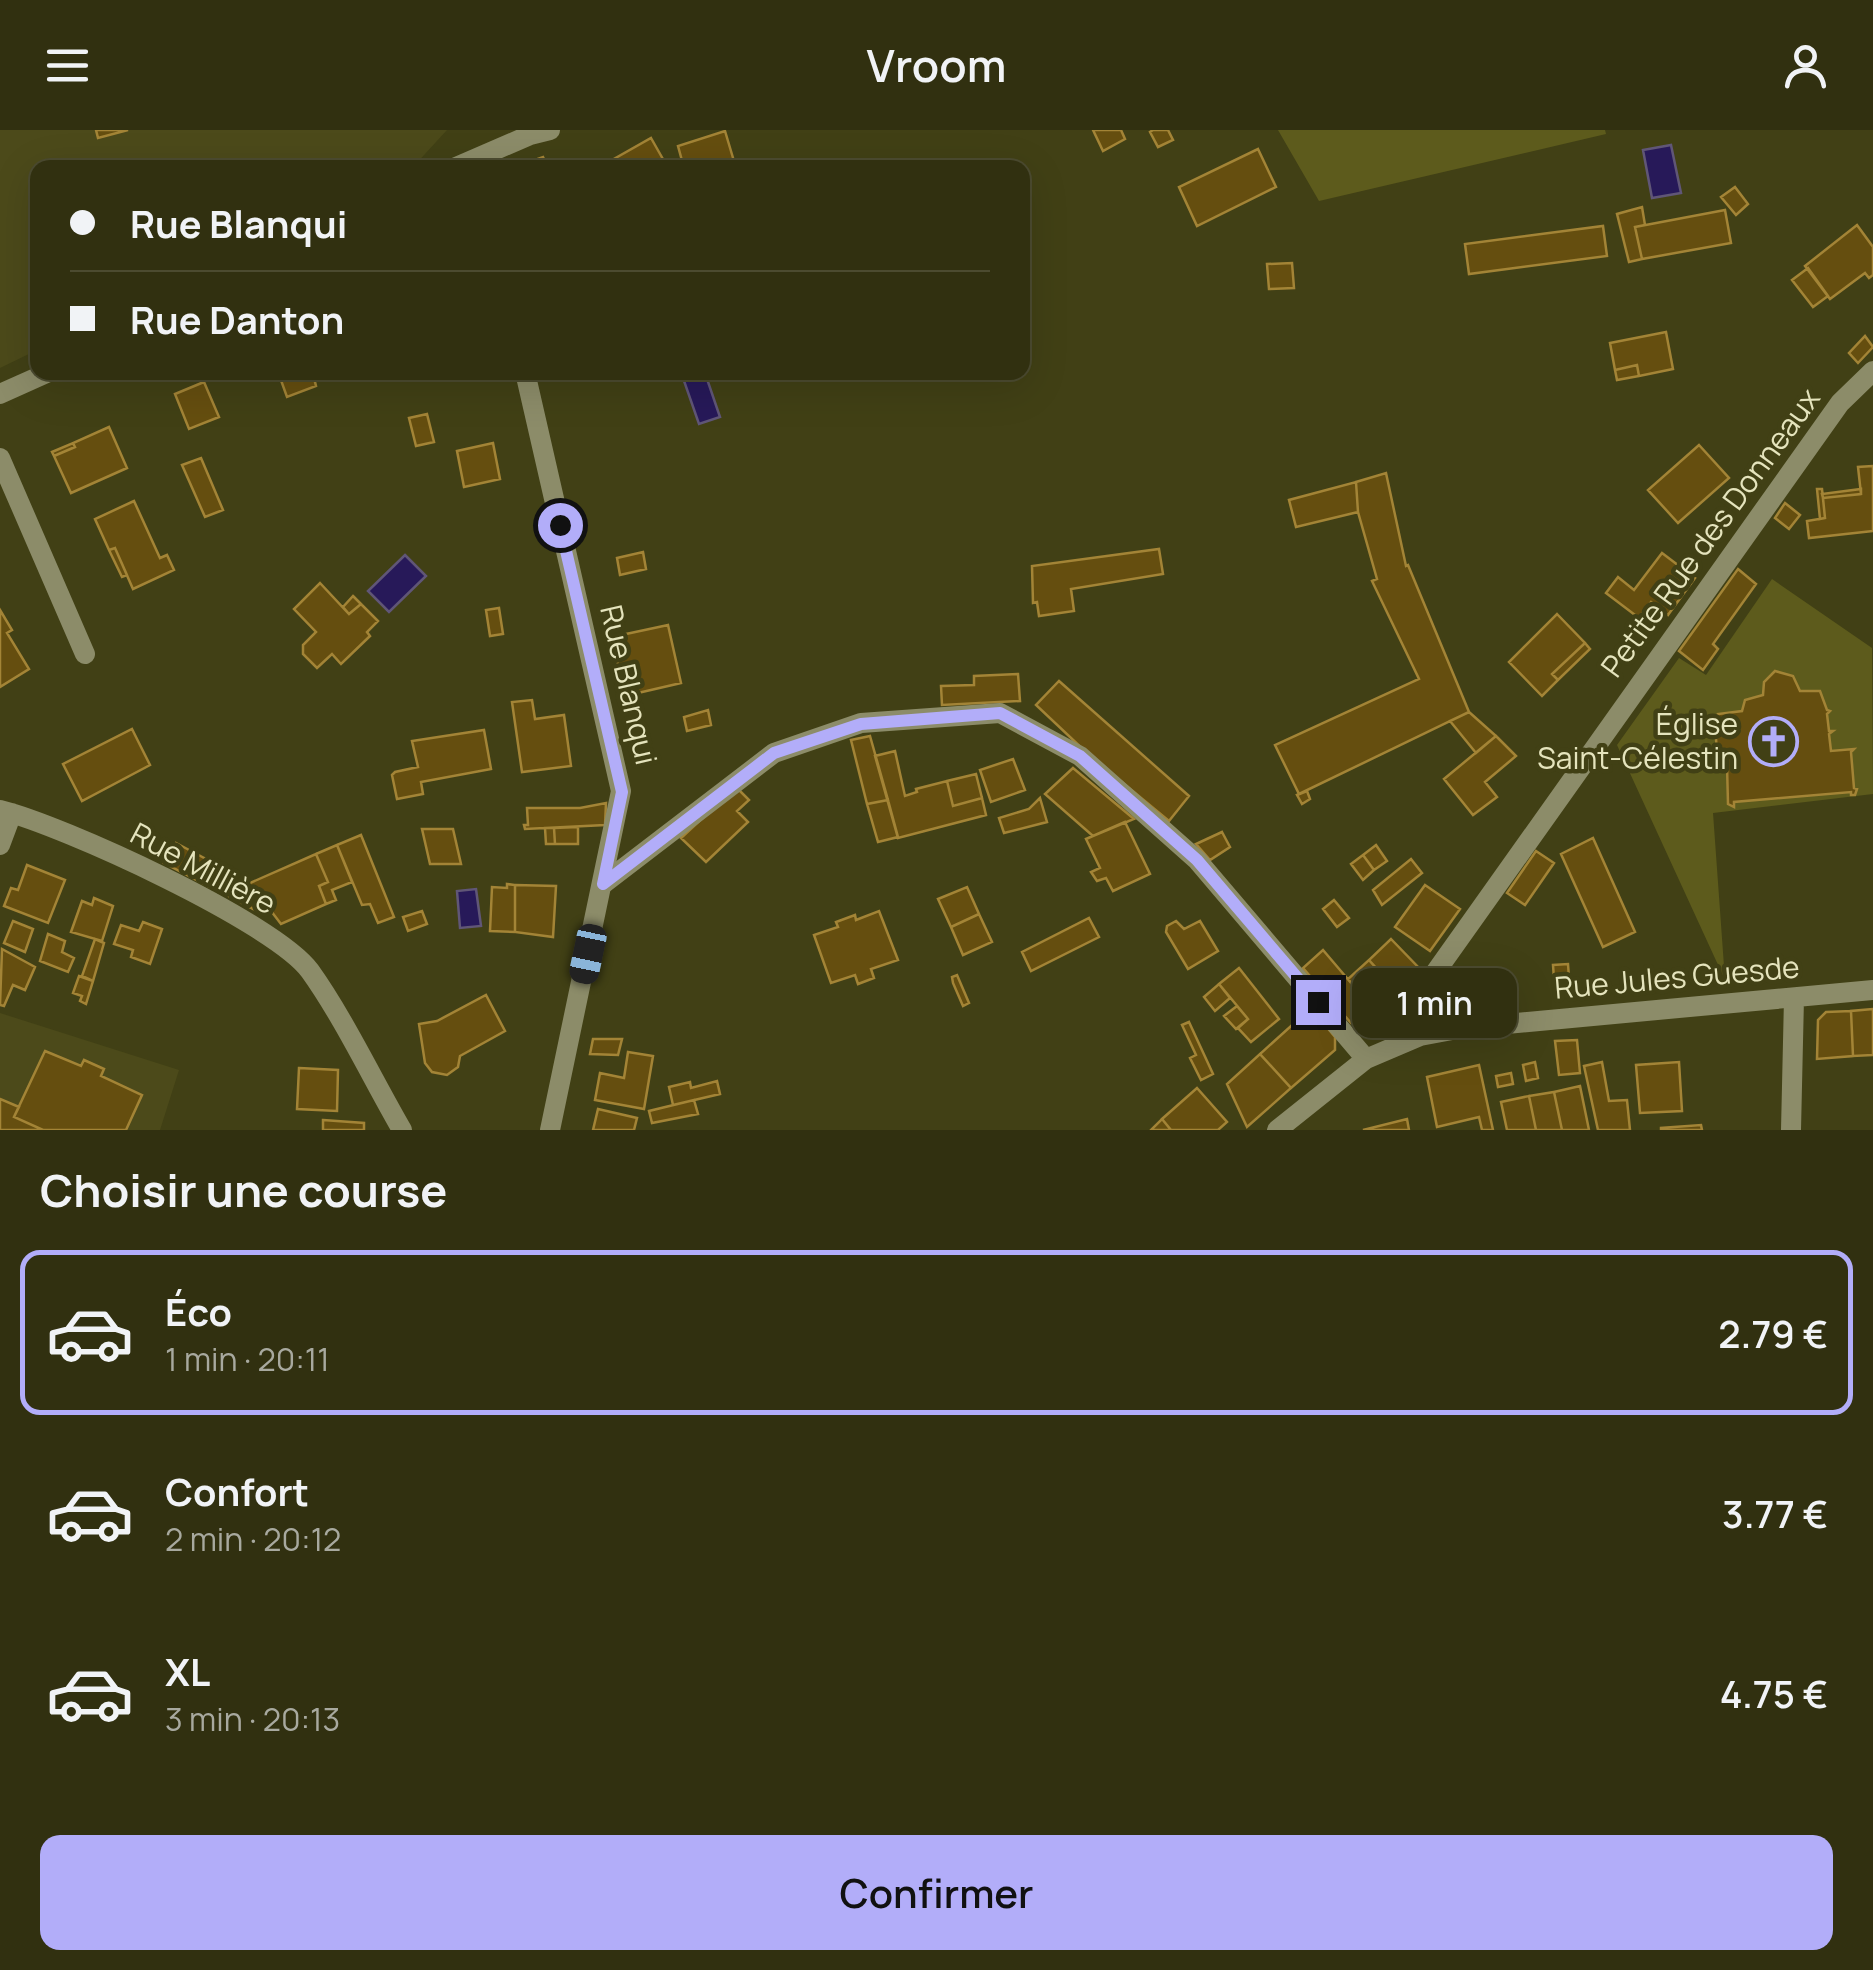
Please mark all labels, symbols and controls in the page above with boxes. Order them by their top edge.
text: Vroom [867,34,1006,96]
icon: menu [40,38,95,93]
icon: person [1778,38,1833,93]
text: Rue Blanqui [130,197,348,249]
text: Rue Danton [130,293,344,345]
street label: Petite Rue des Donneaux [1591,379,1829,685]
route start [538,503,583,548]
street label: Rue Blanqui [591,601,668,769]
place label: Église Saint-Célestin [1537,703,1738,778]
church icon: Église Saint-Célestin [1747,716,1799,768]
street label: Rue Millière [124,812,284,923]
car [567,922,609,986]
street label: Rue Jules Guesde [1553,945,1801,1008]
callout: 1 min [1353,967,1518,1037]
route end [1296,980,1341,1025]
text: 1 min [1396,981,1473,1025]
text: Choisir une course [40,1159,447,1221]
text: Éco [165,1285,232,1337]
icon: car [45,1288,135,1378]
text: 2.79 € [1718,1307,1828,1359]
text: 1 min · 20:11 [165,1337,330,1381]
text: Confort [165,1465,309,1517]
icon: car [45,1468,135,1558]
text: 3.77 € [1722,1487,1828,1539]
text: 2 min · 20:12 [165,1517,341,1561]
text: XL [165,1645,210,1697]
icon: car [45,1648,135,1738]
text: 4.75 € [1720,1667,1828,1719]
text: 3 min · 20:13 [165,1697,340,1741]
button: Confirmer [40,1835,1833,1950]

